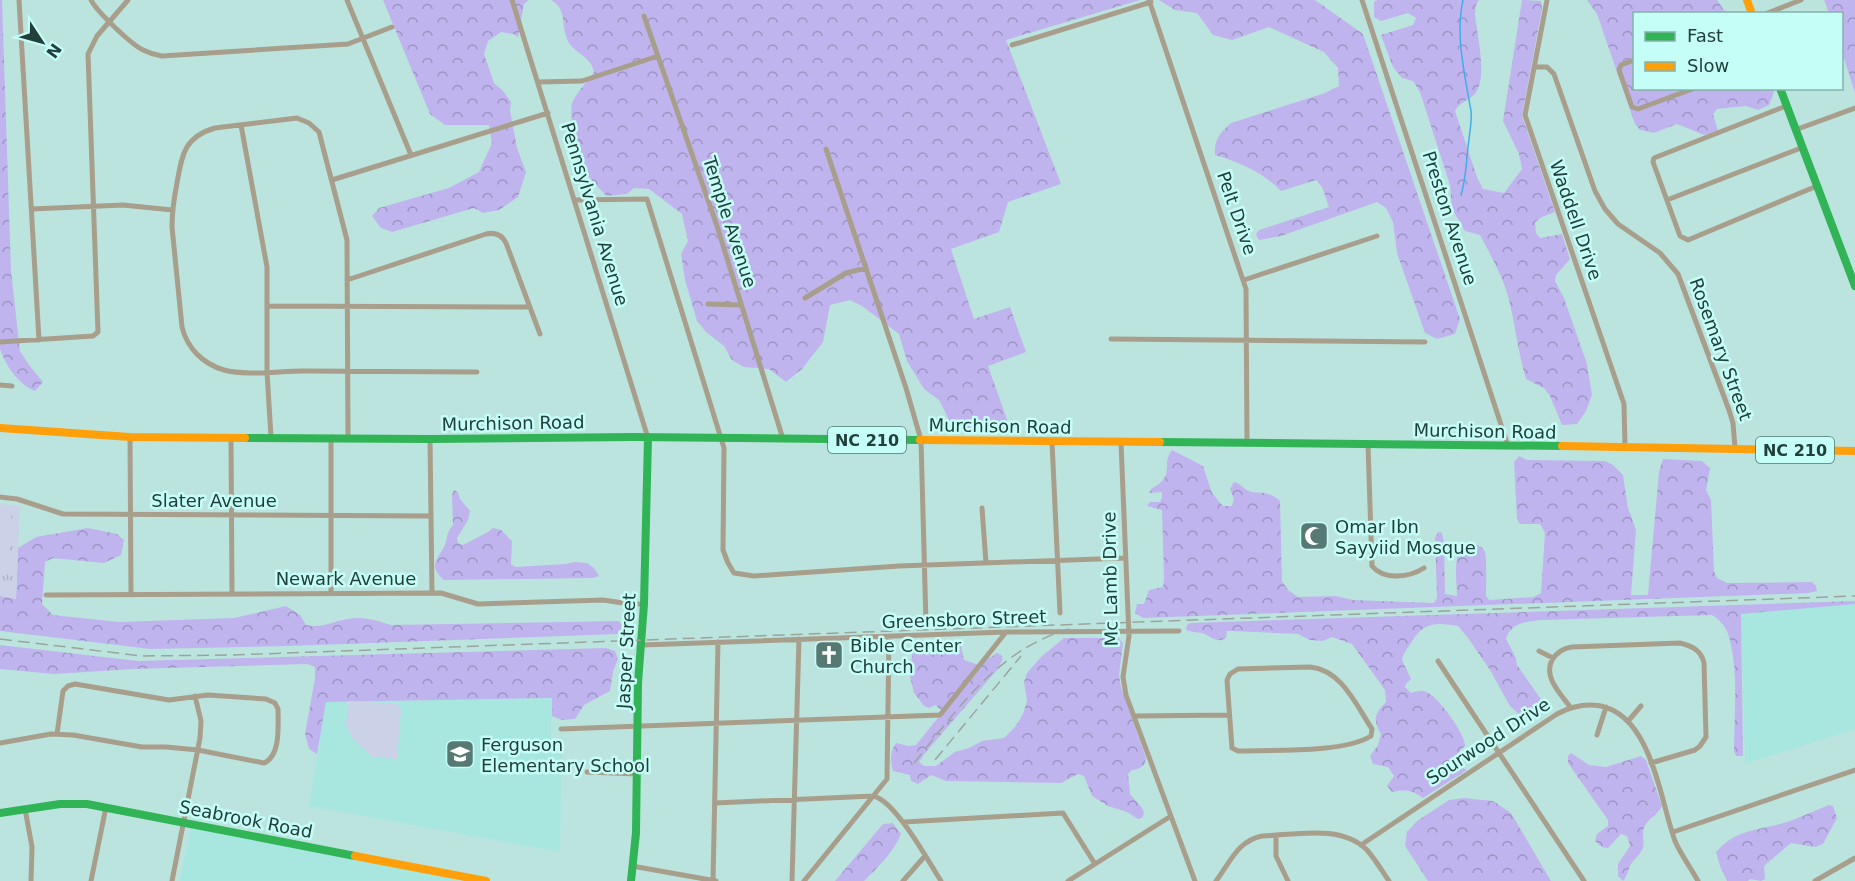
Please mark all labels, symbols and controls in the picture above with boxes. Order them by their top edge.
north arrow [12,12,72,72]
legend [1633,12,1843,90]
text: Fast [1687,25,1723,46]
text: N [42,40,65,62]
text: Slow [1687,55,1729,76]
street label: Pennsylvania Avenue [557,120,633,308]
street label: Preston Avenue [1418,148,1482,288]
street label: Temple Avenue [699,153,761,290]
street label: Waddell Drive [1546,157,1606,283]
street label: Pelt Drive [1213,168,1261,258]
street label: Rosemary Street [1685,275,1757,423]
street label: Murchison Road [441,411,585,435]
street label: Murchison Road [928,414,1072,438]
street label: Murchison Road [1413,419,1557,443]
road number: NC 210 [828,427,906,453]
road number: NC 210 [1756,437,1834,463]
street label: Slater Avenue [151,490,277,511]
street label: Mc Lamb Drive [1098,511,1122,647]
place label: Omar Ibn Sayyiid Mosque [1335,516,1476,558]
mosque icon: Omar Ibn Sayyiid Mosque [1298,520,1330,552]
street label: Newark Avenue [276,568,416,589]
street label: Jasper Street [612,593,640,710]
street label: Greensboro Street [881,606,1047,632]
place label: Bible Center Church [850,635,962,677]
church icon: Bible Center Church [813,639,845,671]
street label: Sourwood Drive [1422,693,1554,789]
place label: Ferguson Elementary School [481,734,650,776]
school or university icon: Ferguson Elementary School [444,738,476,770]
street label: Seabrook Road [178,796,314,842]

